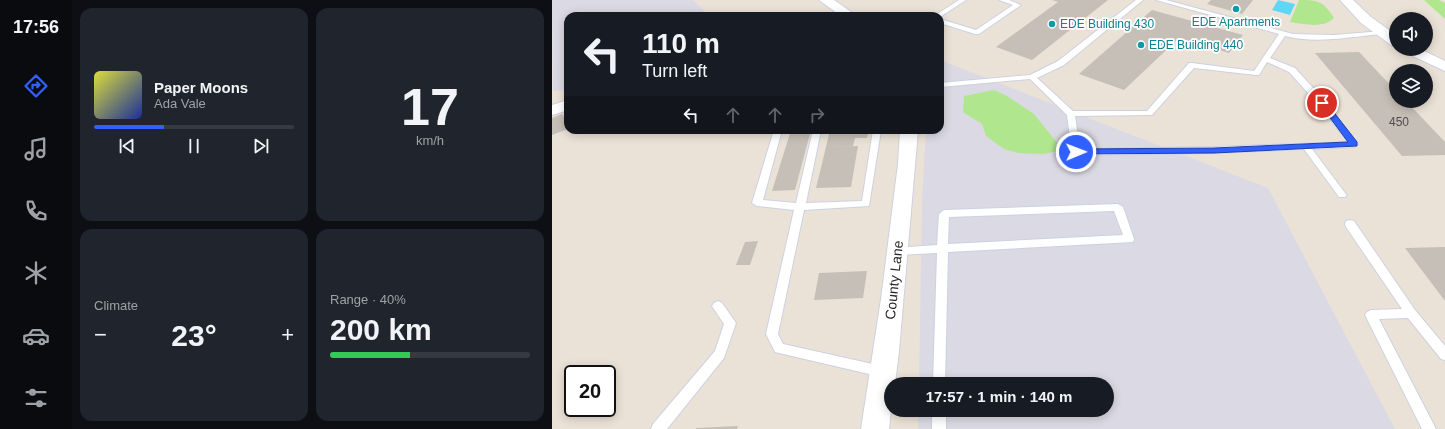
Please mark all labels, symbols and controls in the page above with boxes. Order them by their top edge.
marker: EDE Apartments [1231,4,1241,14]
map controls [1389,12,1433,108]
button: sound [1389,12,1433,56]
place label: EDE Apartments [1192,15,1280,29]
text: 17:56 [13,17,59,37]
place label: EDE Building 430 [1060,17,1154,31]
marker: EDE Building 430 [1047,19,1057,29]
icon: left [576,28,628,80]
text: 110 m [642,28,720,59]
place label: EDE Building 440 [1149,38,1243,52]
marker: EDE Building 440 [1136,40,1146,50]
text: Turn left [642,61,707,81]
button: layers [1389,64,1433,108]
icon: directions [22,72,50,100]
text: 17 [401,78,459,136]
text: Paper Moons [154,79,248,96]
pin [1305,86,1339,120]
icon: arrive [1311,92,1333,114]
text: Ada Vale [154,96,206,111]
icon: left [680,104,702,126]
icon: ahead [722,104,744,126]
icon: ahead [764,104,786,126]
icon: right [806,104,828,126]
house number: 450 [1389,115,1409,129]
position arrow [1055,131,1097,173]
text: km/h [416,133,444,148]
icon: music [22,135,50,163]
icon: previous [116,135,138,157]
icon: pause [183,135,205,157]
icon: next [250,135,272,157]
icon: phone [22,197,50,225]
street label: County Lane [882,239,906,320]
icon: climate [22,259,50,287]
text: Range · 40% [330,292,406,307]
text: Climate [94,298,138,313]
text: 200 km [330,313,432,346]
text: 23° [171,319,217,352]
icon: car [22,322,50,350]
text: − [94,322,107,347]
text: + [281,322,294,347]
speed limit sign: 20 [564,365,616,417]
icon: filters [22,384,50,412]
text: 17:57 · 1 min · 140 m [926,388,1072,405]

